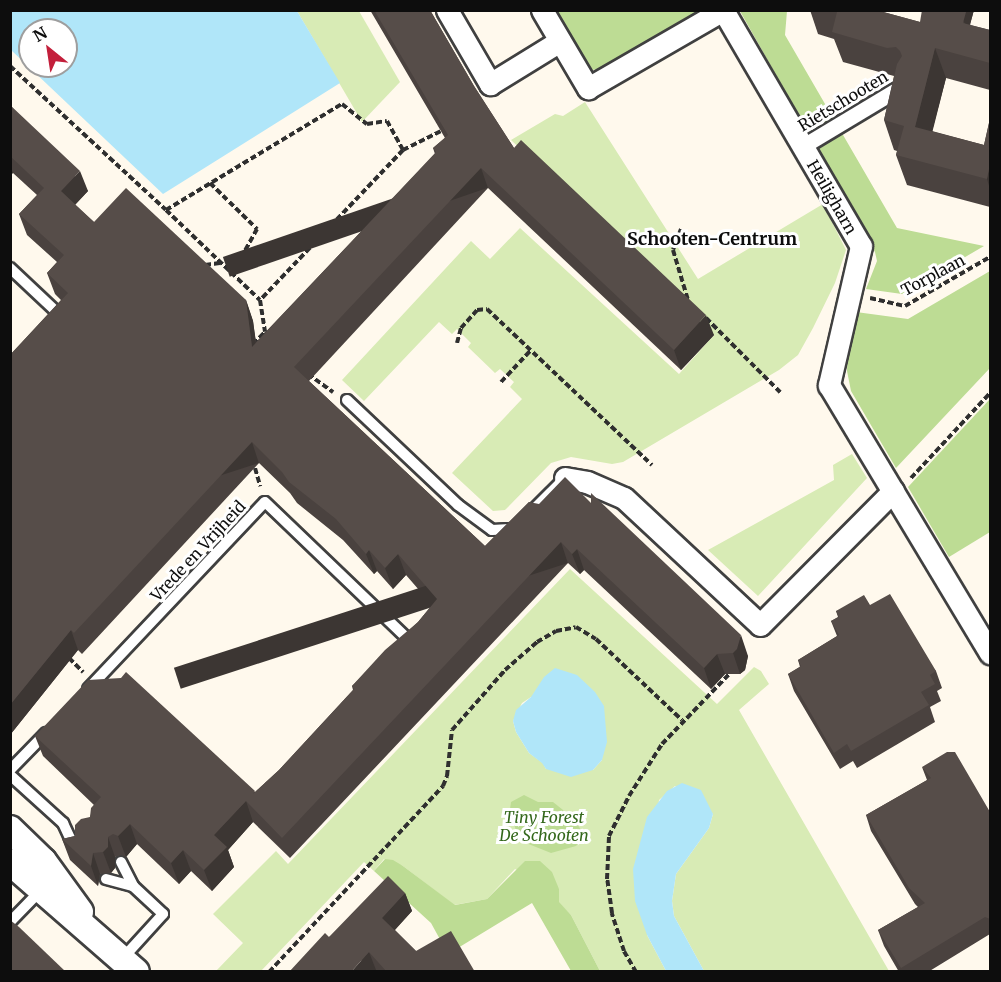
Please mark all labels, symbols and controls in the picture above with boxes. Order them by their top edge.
north arrow [18,18,78,78]
text: N [30,22,50,46]
street label: Rietschooten [795,67,891,135]
street label: Heiligharn [803,156,861,238]
district label: Schooten-Centrum [627,228,797,250]
street label: Torplaan [898,250,968,300]
street label: Vrede en Vrijheid [147,497,249,605]
park label: Tiny Forest De Schooten [499,807,589,845]

